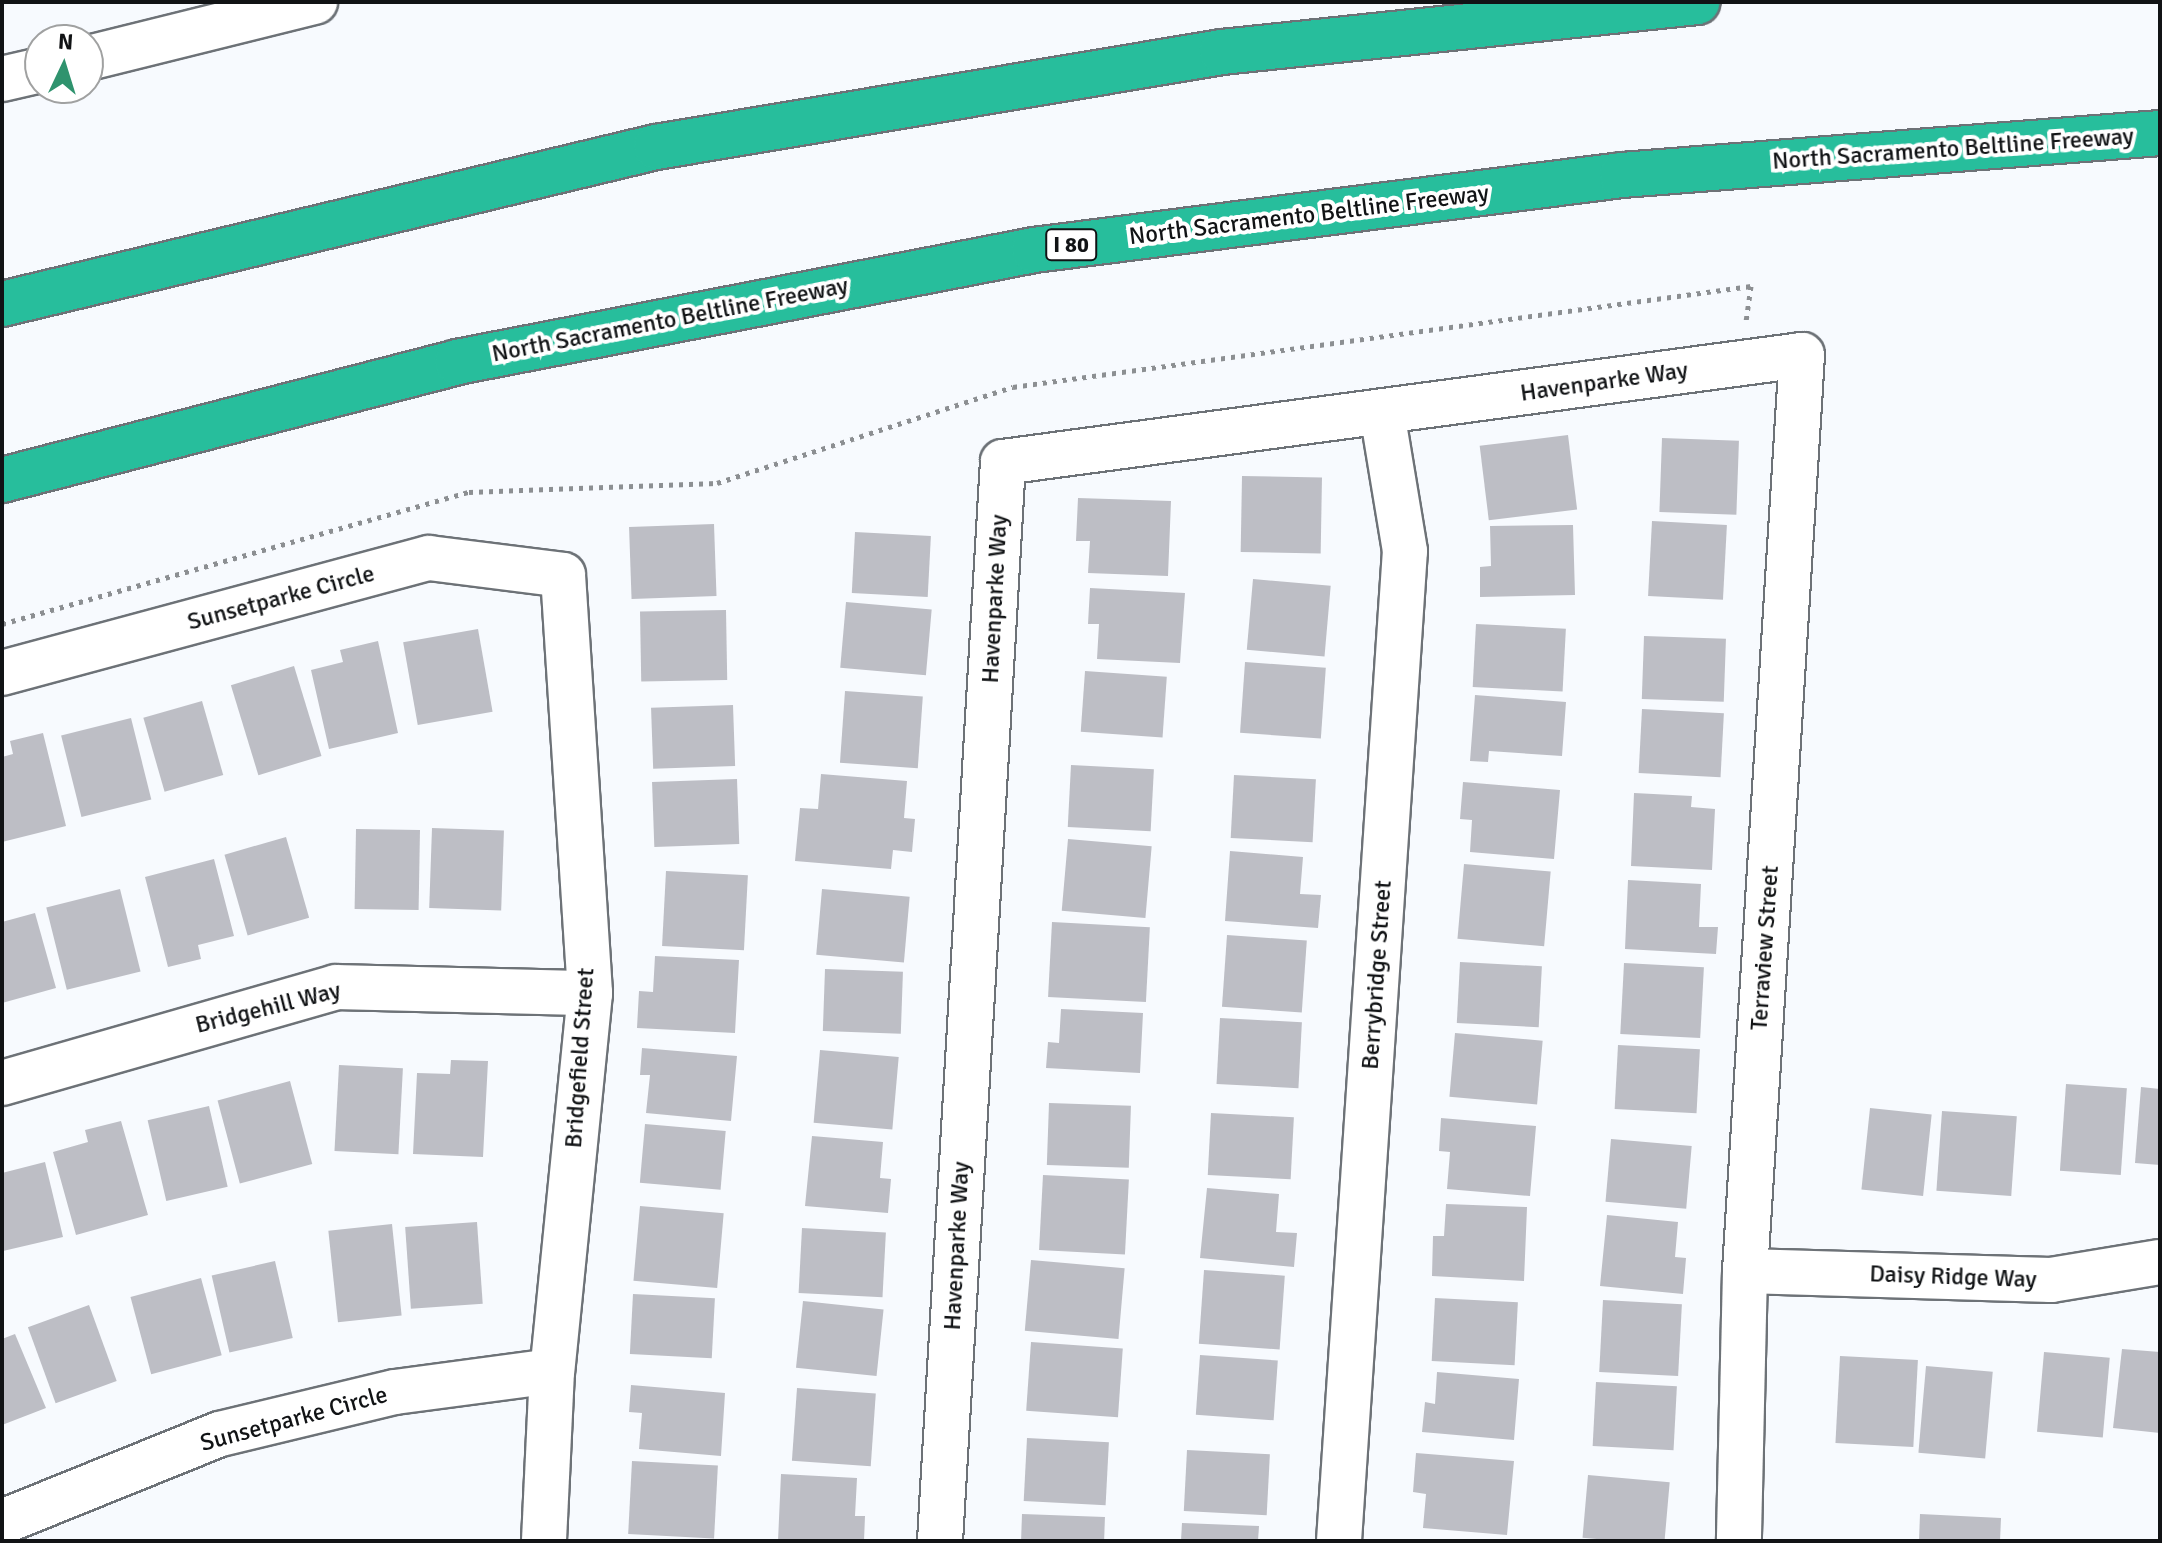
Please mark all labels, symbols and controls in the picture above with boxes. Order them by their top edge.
north arrow [24,24,104,104]
text: N [57,28,74,56]
street label: North Sacramento Beltline Freeway [1771,122,2135,176]
street label: North Sacramento Beltline Freeway [1127,179,1491,251]
road number: I 80 [1045,227,1097,263]
street label: North Sacramento Beltline Freeway [489,271,851,369]
street label: Havenparke Way [1518,356,1690,408]
street label: Havenparke Way [976,514,1014,684]
street label: Sunsetparke Circle [184,559,378,637]
street label: Terraview Street [1745,865,1785,1031]
street label: Berrybridge Street [1356,879,1398,1071]
street label: Bridgefield Street [559,967,601,1149]
street label: Bridgehill Way [192,976,344,1040]
street label: Havenparke Way [938,1161,976,1331]
street label: Daisy Ridge Way [1869,1260,2037,1294]
street label: Sunsetparke Circle [197,1380,391,1458]

